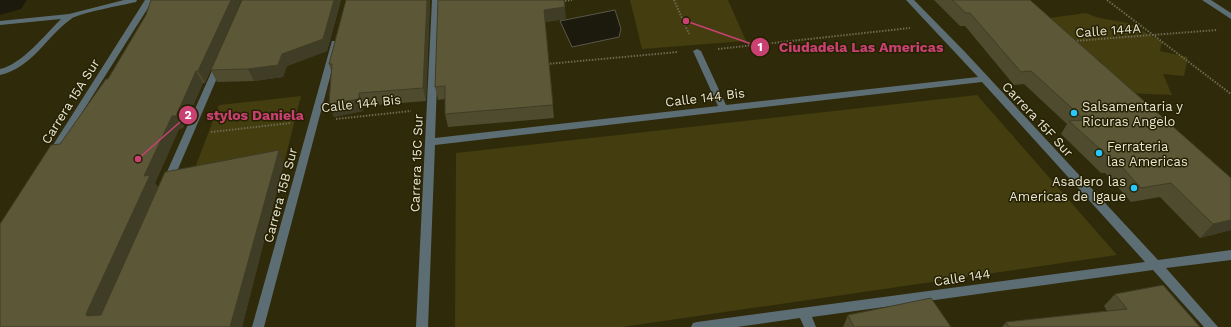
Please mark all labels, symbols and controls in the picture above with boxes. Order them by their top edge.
street label: Calle 144A [1075,21,1142,40]
callout: Ciudadela Las Americas [750,34,951,60]
text: Ciudadela Las Americas [779,39,944,55]
text: 1 [757,40,763,54]
street label: Carrera 15A Sur [38,56,103,146]
street label: Carrera 15F Sur [999,79,1076,160]
street label: Calle 144 Bis [664,85,746,110]
street label: Calle 144 Bis [320,92,402,115]
place label: Salsamentaria y Ricuras Angelo [1082,99,1183,129]
callout: stylos Daniela [178,102,311,128]
text: stylos Daniela [206,107,305,123]
text: 2 [184,108,192,122]
marker: Salsamentaria y Ricuras Angelo [1069,108,1079,118]
street label: Carrera 15C Sur [407,114,426,212]
place label: Ferrateria las Americas [1107,139,1188,169]
street label: Carrera 15B Sur [261,146,300,244]
marker: Ferrateria las Americas [1094,148,1104,158]
place label: Asadero las Americas de Igaue [1009,174,1126,204]
marker: Asadero las Americas de Igaue [1129,183,1139,193]
street label: Calle 144 [933,266,991,289]

